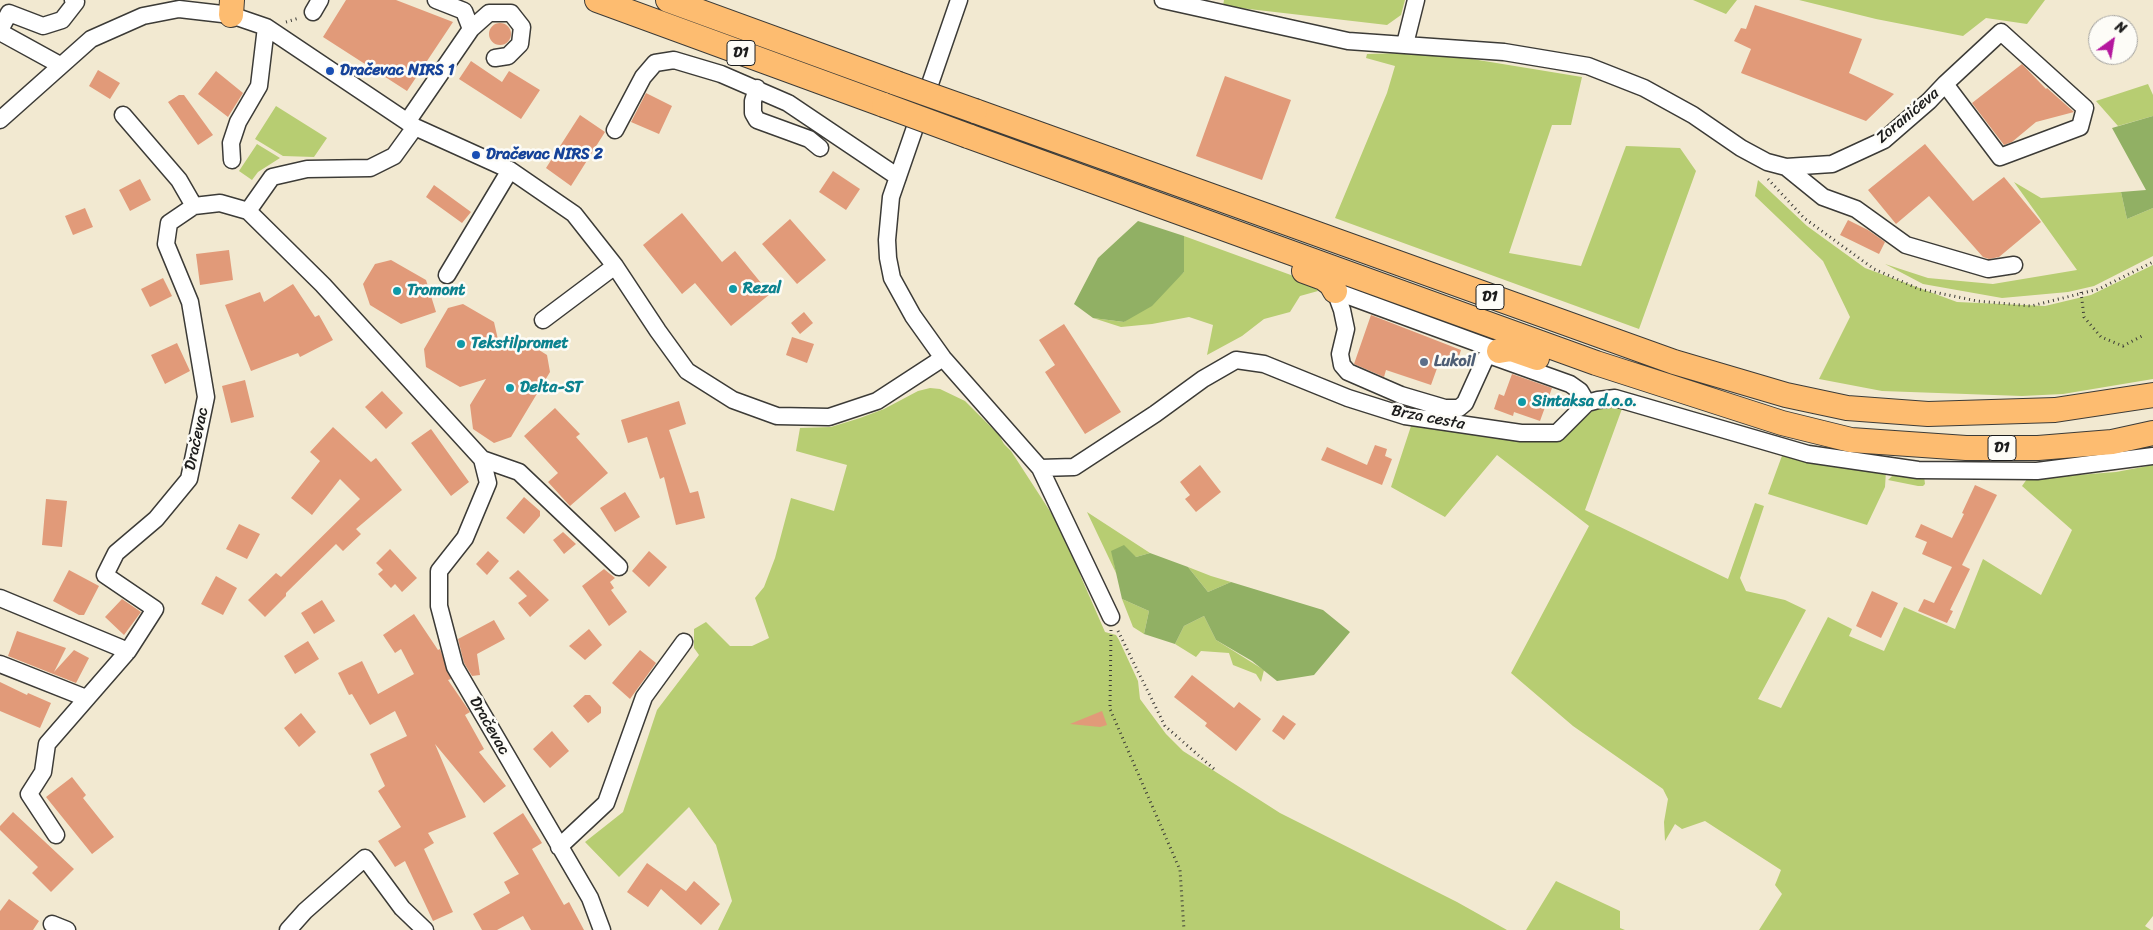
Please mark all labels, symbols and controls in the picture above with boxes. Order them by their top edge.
north arrow [2088,15,2138,65]
text: N [2110,15,2131,41]
road number: D1 [727,40,755,66]
place label: Dračevac NIRS 1 [340,61,455,81]
marker: Dračevac NIRS 1 [324,65,336,77]
street label: Zoranićeva [1873,84,1943,148]
place label: Dračevac NIRS 2 [486,145,603,165]
marker: Dračevac NIRS 2 [470,149,482,161]
place label: Rezal [743,279,781,299]
place label: Tromont [407,281,465,301]
marker: Rezal [727,283,739,295]
road number: D1 [1476,284,1504,310]
marker: Tromont [391,285,403,297]
place label: Tekstilpromet [471,334,568,354]
marker: Tekstilpromet [455,338,467,350]
place label: Lukoil [1434,352,1476,372]
marker: Lukoil [1418,356,1430,368]
place label: Delta-ST [520,378,583,398]
marker: Delta-ST [504,382,516,394]
place label: Sintaksa d.o.o. [1532,392,1637,412]
marker: Sintaksa d.o.o. [1516,396,1528,408]
street label: Brza cesta [1390,401,1466,435]
street label: Dračevac [181,406,213,472]
road number: D1 [1988,436,2016,460]
street label: Dračevac [465,694,513,758]

